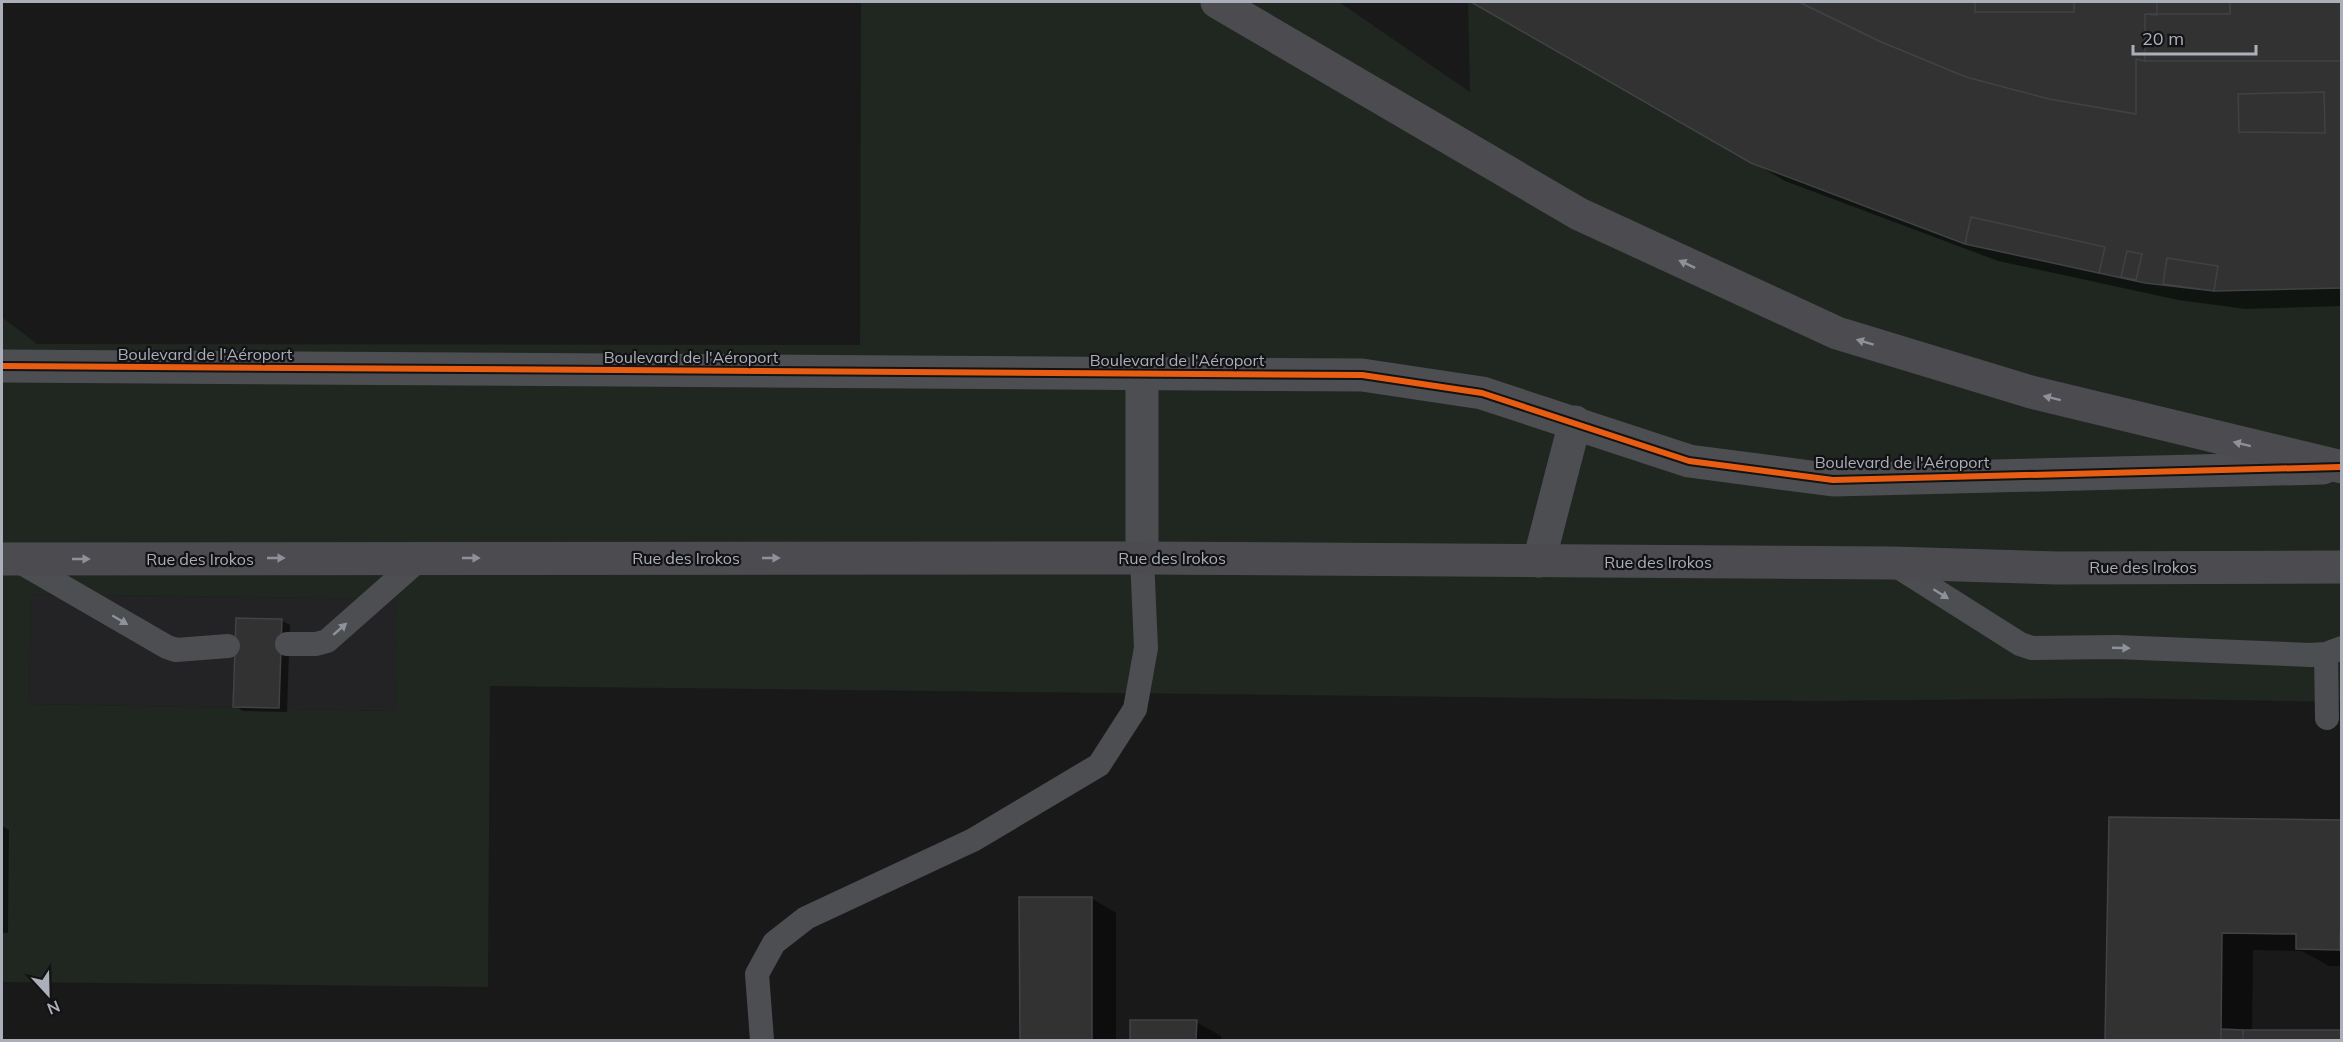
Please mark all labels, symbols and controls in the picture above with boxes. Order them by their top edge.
scale bar [2133,18,2256,56]
text: 20 m [2142,27,2184,50]
one-way arrow [1678,259,1696,268]
one-way arrow [1856,337,1874,346]
street label: Boulevard de l'Aéroport [118,344,293,364]
street label: Boulevard de l'Aéroport [604,347,779,367]
street label: Boulevard de l'Aéroport [1090,350,1265,370]
one-way arrow [2043,392,2062,402]
one-way arrow [2233,438,2251,448]
street label: Boulevard de l'Aéroport [1815,452,1990,472]
street label: Rue des Irokos [632,548,740,568]
street label: Rue des Irokos [1118,548,1226,568]
street label: Rue des Irokos [146,549,254,569]
street label: Rue des Irokos [1604,552,1712,572]
one-way arrow [266,553,285,563]
one-way arrow [461,553,480,563]
one-way arrow [761,553,780,563]
one-way arrow [71,554,90,564]
street label: Rue des Irokos [2089,557,2197,577]
one-way arrow [1933,589,1949,600]
one-way arrow [112,615,129,625]
one-way arrow [332,623,347,636]
one-way arrow [2112,643,2131,652]
north arrow [18,964,78,1024]
text: N [44,996,63,1019]

